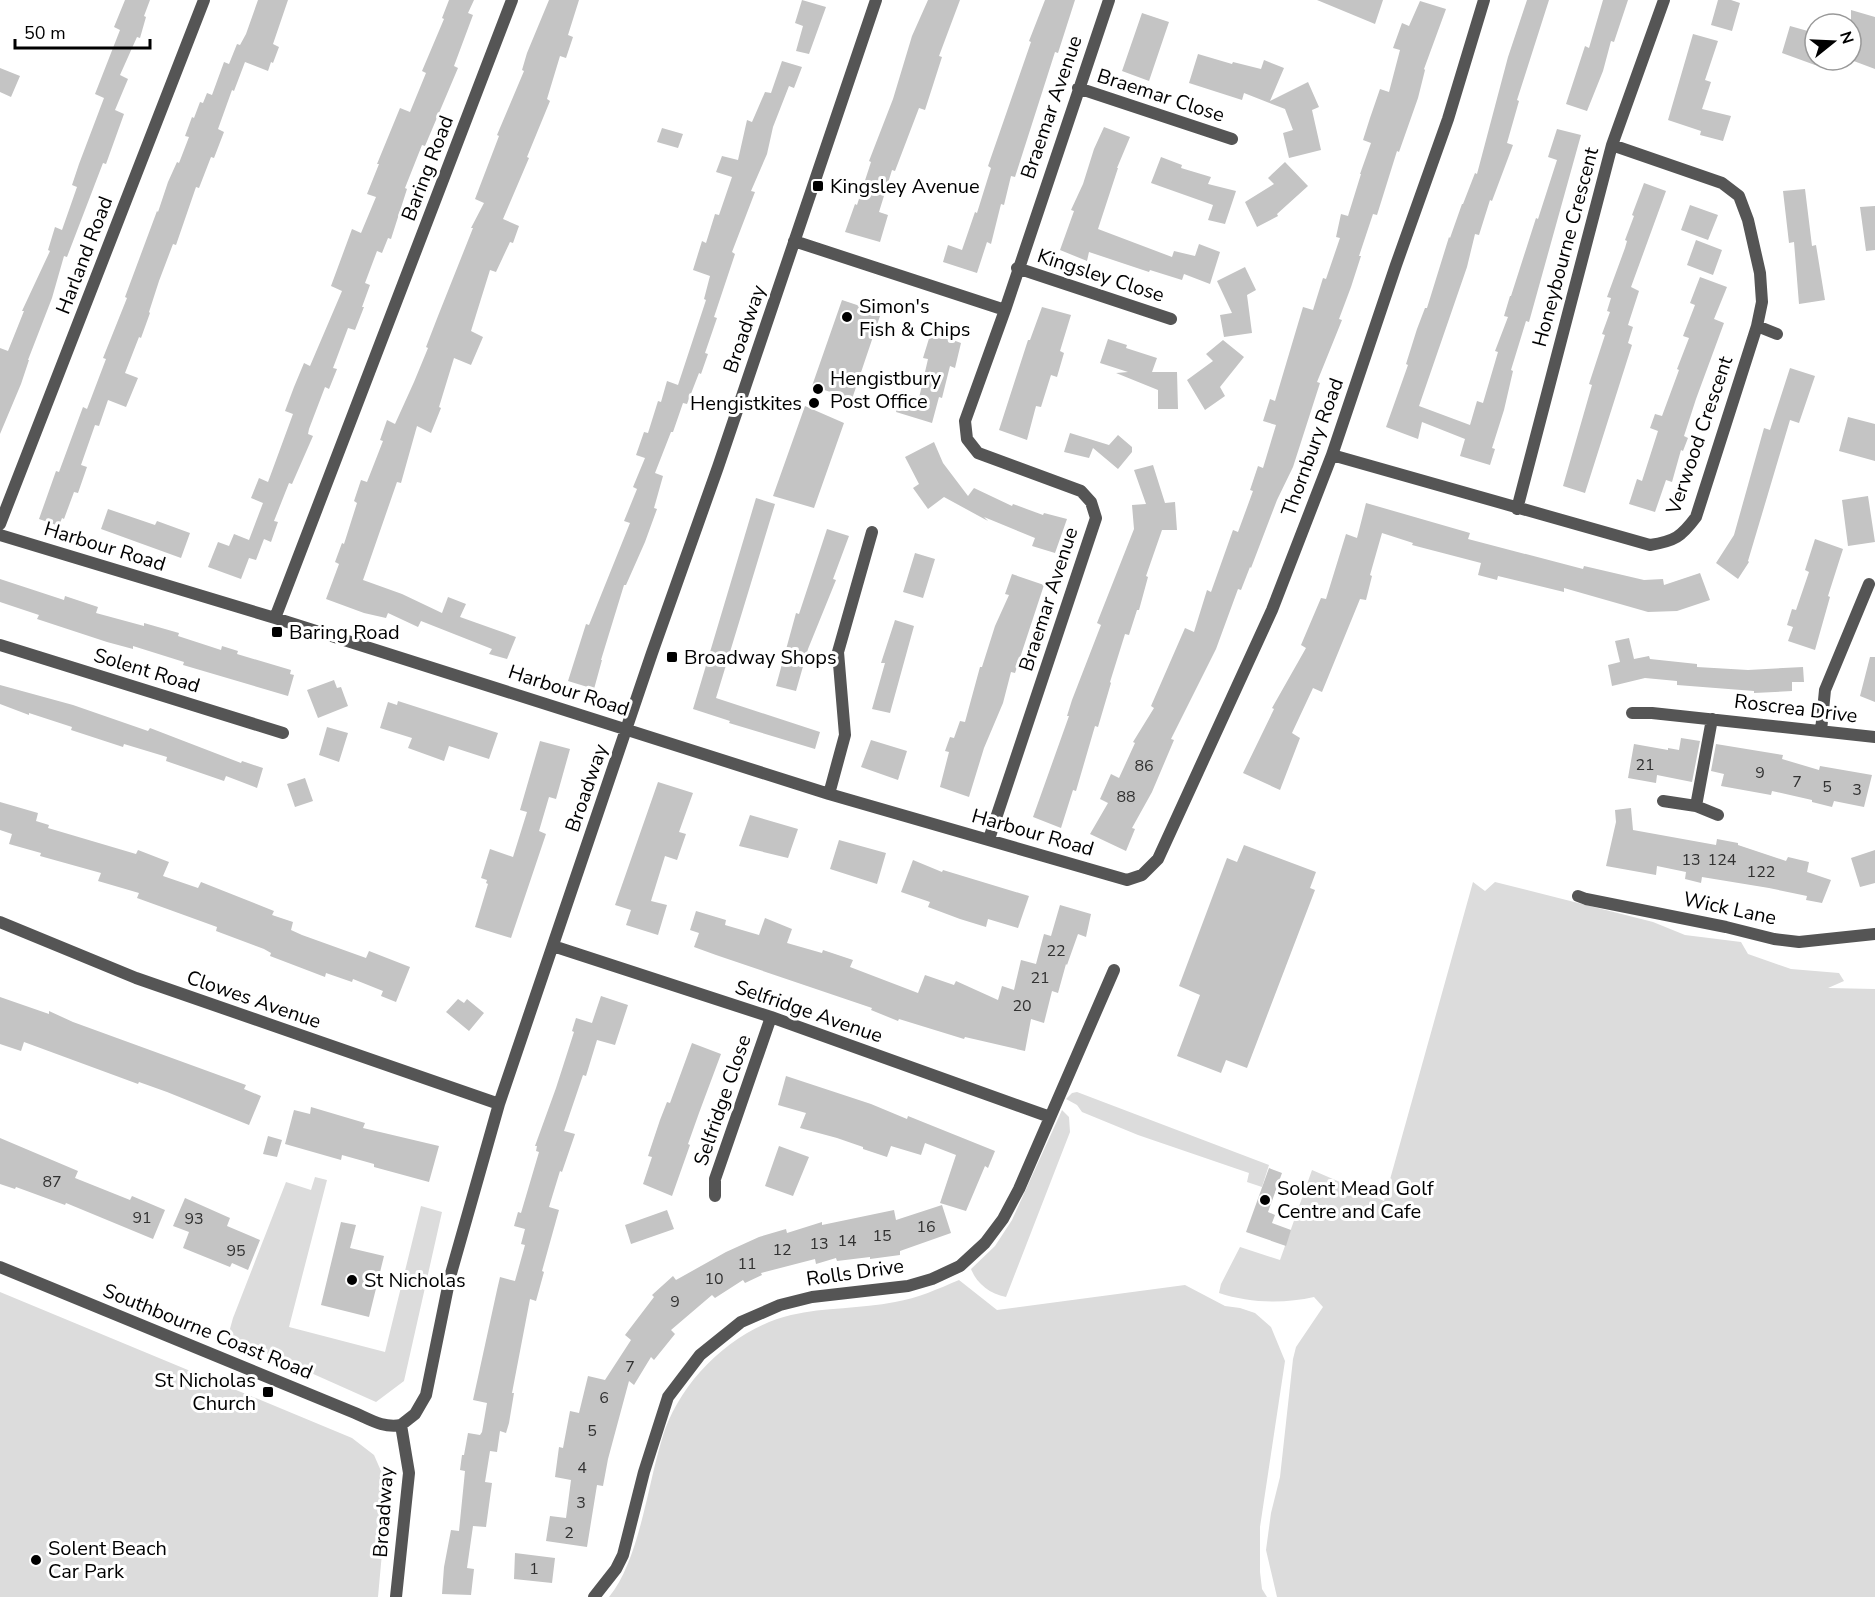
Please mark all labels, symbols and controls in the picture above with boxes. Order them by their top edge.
scale bar [15,12,150,50]
north arrow [1803,12,1863,72]
text: 50 m [24,21,66,45]
text: N [1834,29,1859,47]
street label: Braemar Avenue [1014,32,1089,182]
street label: Braemar Close [1094,62,1228,129]
street label: Baring Road [395,112,460,225]
street label: Honeybourne Crescent [1526,143,1605,350]
place label: Kingsley Avenue [830,173,980,200]
marker: Kingsley Avenue [811,179,825,193]
street label: Harland Road [50,192,119,318]
street label: Kingsley Close [1034,242,1168,309]
street label: Broadway [717,281,772,377]
place label: Simon's Fish & Chips [859,293,970,343]
marker: Simon's Fish & Chips [840,310,854,324]
street label: Verwood Crescent [1659,352,1740,519]
place label: Hengistbury Post Office [830,365,942,415]
street label: Thornbury Road [1275,374,1350,520]
marker: Hengistbury Post Office [811,382,825,396]
place label: Hengistkites [690,390,802,417]
marker: Hengistkites [807,396,821,410]
street label: Harbour Road [41,515,169,578]
street label: Braemar Avenue [1012,524,1084,675]
place label: Baring Road [289,619,400,646]
marker: Baring Road [270,625,284,639]
street label: Solent Road [90,641,203,699]
place label: Broadway Shops [684,644,837,671]
marker: Broadway Shops [665,650,679,664]
street label: Harbour Road [505,658,633,723]
street label: Roscrea Drive [1733,688,1859,729]
street label: Broadway [559,740,614,836]
house number: 21 [1635,754,1655,776]
house number: 86 [1134,755,1154,777]
house number: 9 [1755,762,1765,784]
house number: 7 [1792,771,1802,793]
house number: 5 [1822,776,1832,798]
house number: 3 [1852,779,1862,801]
house number: 88 [1116,786,1136,808]
street label: Harbour Road [969,802,1097,863]
house number: 13 [1681,849,1701,871]
house number: 124 [1708,849,1737,871]
house number: 122 [1747,861,1775,883]
street label: Wick Lane [1681,885,1779,932]
house number: 22 [1046,940,1066,962]
street label: Clowes Avenue [183,964,325,1035]
house number: 21 [1030,967,1050,989]
street label: Selfridge Avenue [731,974,886,1049]
house number: 20 [1012,995,1032,1017]
street label: Selfridge Close [687,1031,758,1169]
house number: 87 [42,1171,62,1193]
place label: Solent Mead Golf Centre and Cafe [1277,1175,1434,1225]
marker: Solent Mead Golf Centre and Cafe [1258,1193,1272,1207]
house number: 91 [132,1207,152,1229]
house number: 93 [184,1208,204,1230]
house number: 16 [916,1216,936,1238]
house number: 15 [872,1225,892,1247]
house number: 14 [837,1230,857,1252]
house number: 13 [809,1233,829,1255]
house number: 12 [772,1239,792,1261]
house number: 95 [226,1240,246,1262]
street label: Rolls Drive [805,1252,906,1293]
house number: 11 [737,1253,757,1275]
place label: St Nicholas [364,1267,466,1294]
house number: 10 [704,1268,724,1290]
marker: St Nicholas [345,1273,359,1287]
street label: Southbourne Coast Road [99,1277,317,1386]
house number: 9 [670,1291,680,1313]
house number: 7 [625,1356,635,1378]
place label: St Nicholas Church [154,1367,256,1417]
marker: St Nicholas Church [261,1385,275,1399]
house number: 6 [599,1387,609,1409]
house number: 5 [587,1420,597,1442]
house number: 4 [577,1457,587,1479]
street label: Broadway [367,1465,400,1559]
house number: 3 [576,1492,586,1514]
house number: 2 [564,1522,574,1544]
place label: Solent Beach Car Park [48,1535,167,1585]
marker: Solent Beach Car Park [29,1553,43,1567]
house number: 1 [529,1558,539,1580]

